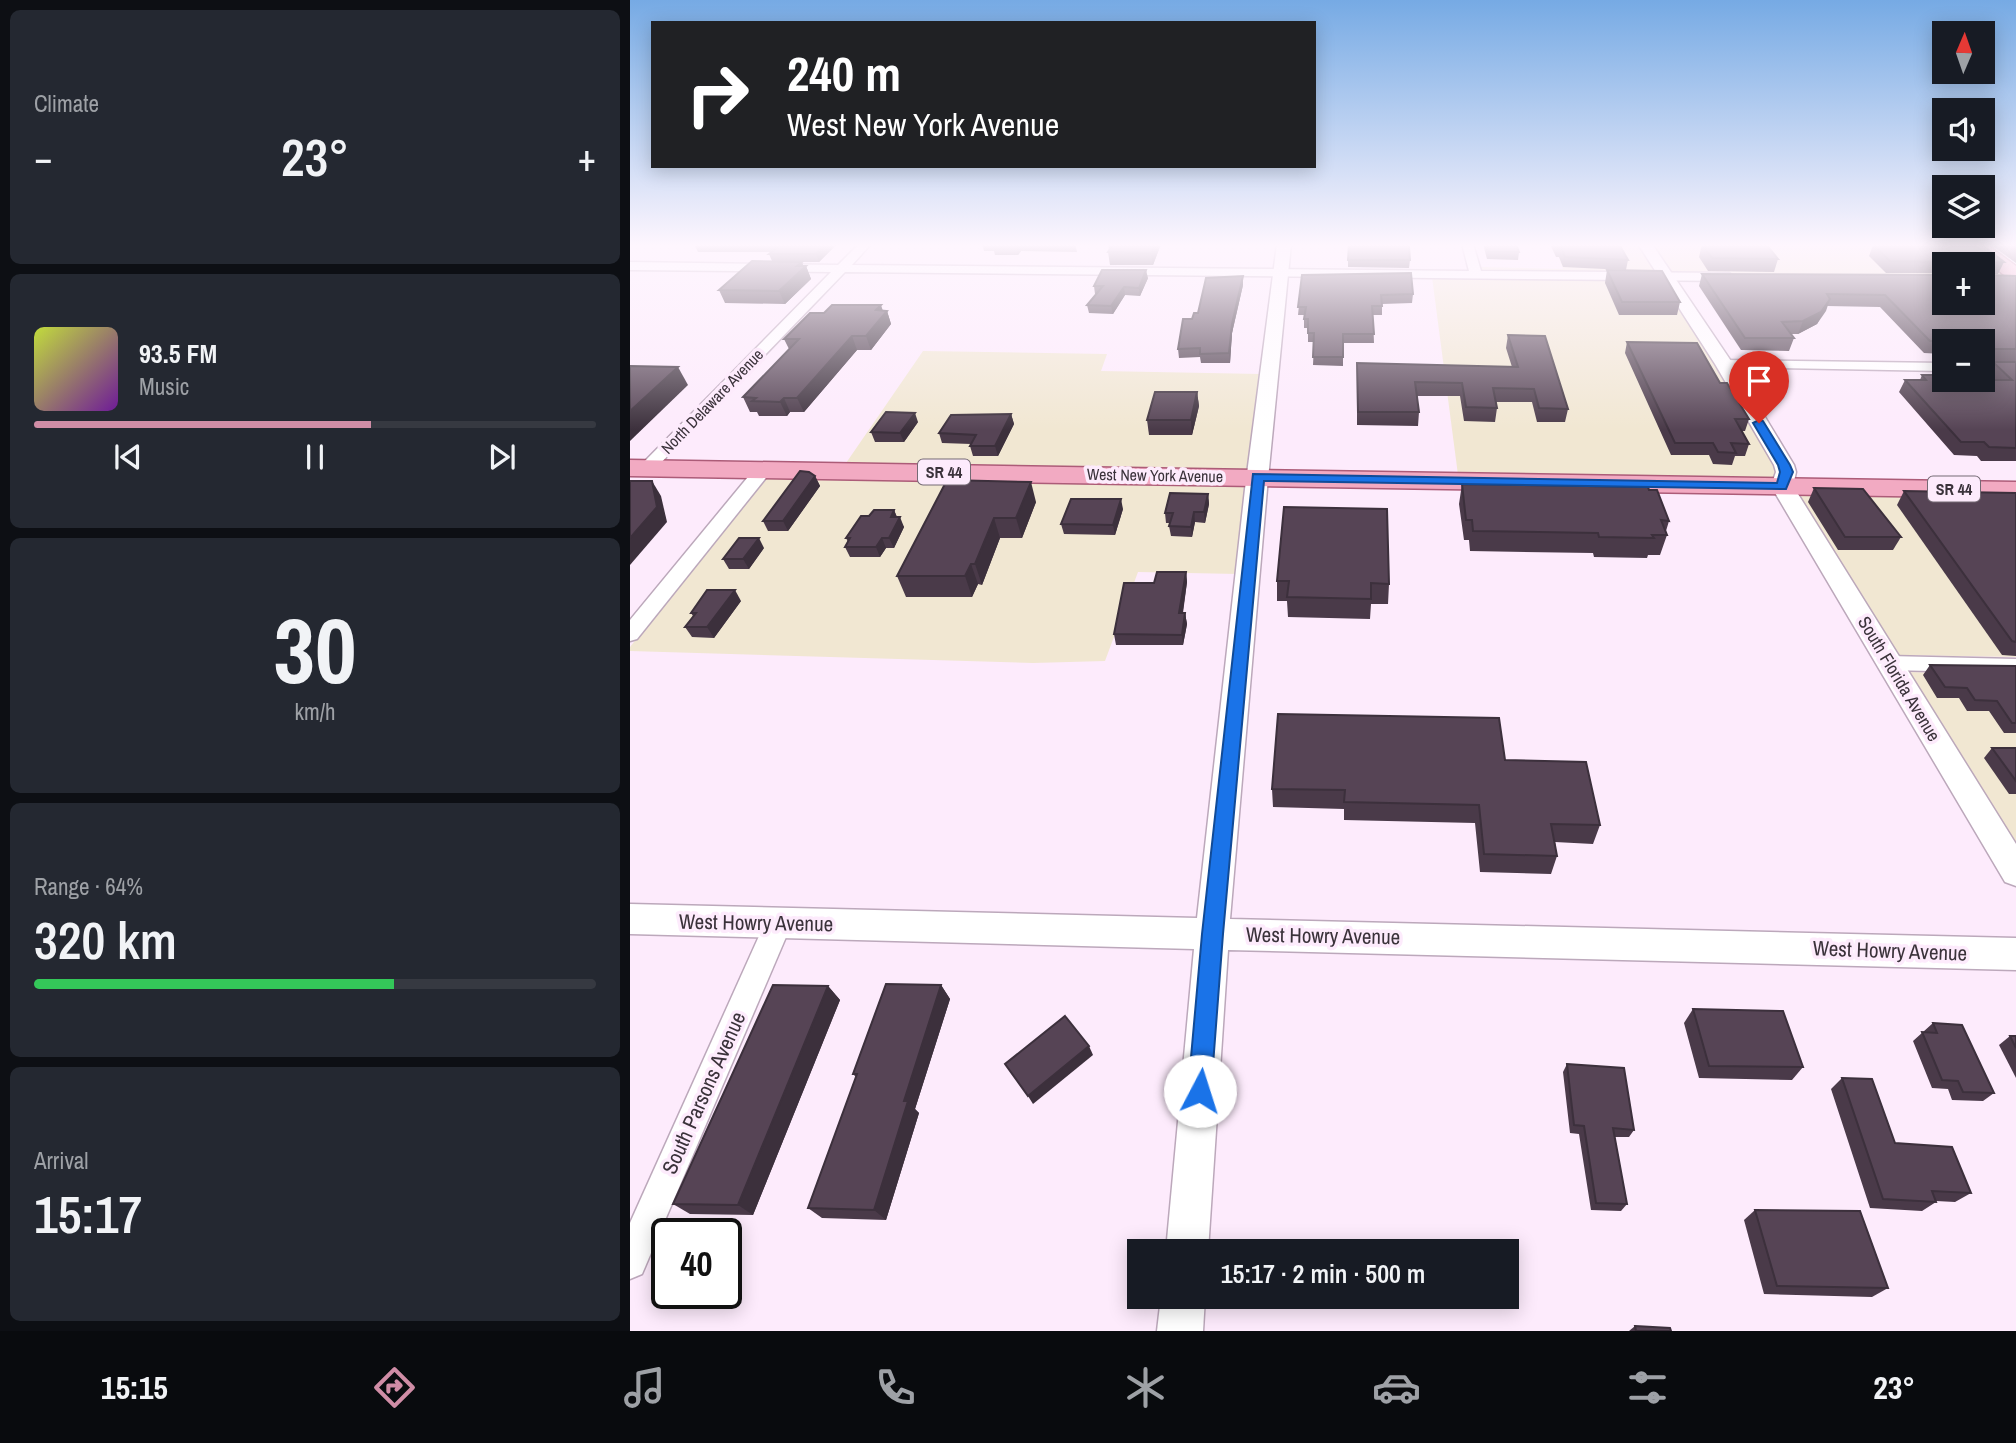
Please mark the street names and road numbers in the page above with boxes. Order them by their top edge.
street label: North Delaware Avenue [656,344,768,458]
road number: SR 44 [918,460,970,485]
street label: West New York Avenue [1087,463,1223,487]
road number: SR 44 [1928,476,1980,502]
street label: South Florida Avenue [1852,612,1947,746]
street label: West Howry Avenue [679,907,833,938]
street label: West Howry Avenue [1246,920,1400,951]
street label: West Howry Avenue [1812,933,1968,968]
street label: South Parsons Avenue [655,1007,752,1179]

